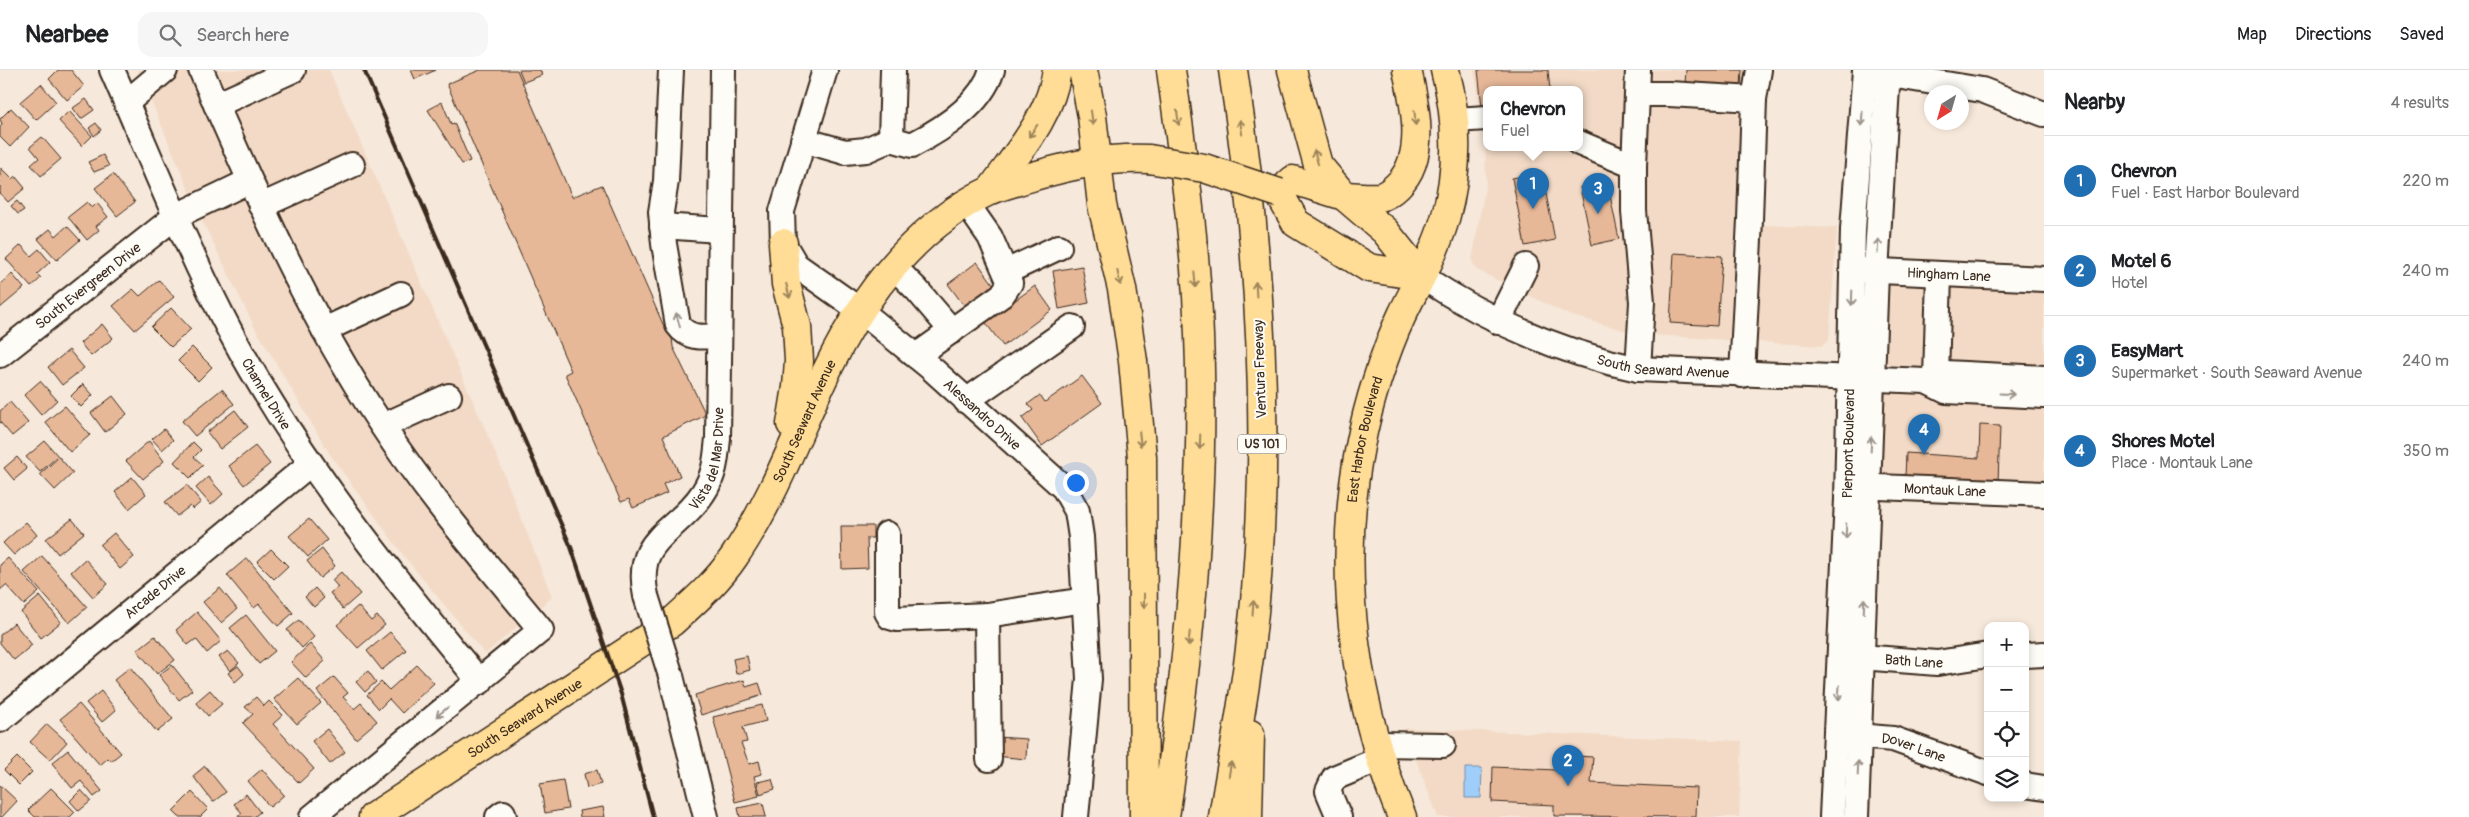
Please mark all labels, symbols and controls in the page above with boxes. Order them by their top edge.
search box [138,12,488,57]
text: Nearbee [25,20,108,49]
icon: search [156,21,184,49]
text: Search here [196,23,289,47]
text: Map [2237,23,2267,46]
text: Directions [2295,23,2371,46]
text: Saved [2399,23,2444,46]
north arrow [1924,85,1969,130]
popup [1483,86,1583,151]
text: Nearby [2064,89,2125,116]
text: 4 results [2391,93,2449,113]
text: Chevron [1500,97,1566,121]
one-way arrow [1087,110,1097,126]
one-way arrow [1173,110,1183,126]
one-way arrow [1410,110,1419,126]
one-way arrow [1857,110,1867,126]
one-way arrow [1236,119,1246,135]
text: Fuel [1500,121,1530,141]
one-way arrow [1028,123,1038,137]
one-way arrow [1310,150,1320,166]
text: Chevron [2111,159,2177,183]
pin: 1 [1517,168,1549,209]
text: 1 [2077,171,2083,191]
text: 220 m [2403,171,2449,191]
pin: 3 [1582,173,1614,214]
text: Fuel · East Harbor Boulevard [2111,183,2300,203]
one-way arrow [1873,238,1882,254]
street label: South Evergreen Drive [32,239,144,332]
text: Motel 6 [2111,249,2172,273]
text: 2 [2076,261,2084,281]
text: 240 m [2402,261,2449,281]
street label: Hingham Lane [1907,264,1991,285]
one-way arrow [1115,269,1124,285]
one-way arrow [1191,271,1200,287]
text: Hotel [2111,273,2148,293]
one-way arrow [1251,281,1260,297]
one-way arrow [784,283,793,299]
one-way arrow [1848,290,1857,306]
one-way arrow [673,313,683,329]
street label: Ventura Freeway [1250,319,1270,419]
text: EasyMart [2111,339,2183,363]
street label: South Seaward Avenue [1595,351,1729,381]
text: 3 [2076,351,2084,371]
text: 240 m [2402,351,2449,371]
street label: Channel Drive [238,355,295,433]
street label: South Seaward Avenue [769,357,839,486]
text: Supermarket · South Seaward Avenue [2111,363,2362,383]
street label: East Harbor Boulevard [1344,374,1386,503]
street label: Alessandro Drive [940,375,1024,454]
street label: Pierpont Boulevard [1839,388,1858,498]
one-way arrow [1999,389,2015,399]
street label: Vista del Mar Drive [685,407,727,513]
pin: 4 [1908,414,1940,455]
text: Shores Motel [2111,429,2215,453]
one-way arrow [1136,430,1145,446]
one-way arrow [1195,434,1204,450]
road number: US 101 [1238,434,1286,454]
one-way arrow [1866,436,1875,452]
text: 4 [2075,441,2085,461]
text: 350 m [2403,441,2449,461]
text: Place · Montauk Lane [2111,453,2253,473]
your location [1063,470,1089,496]
street label: Montauk Lane [1904,480,1986,500]
one-way arrow [1841,522,1851,538]
street label: Arcade Drive [121,562,189,622]
one-way arrow [1139,592,1149,609]
one-way arrow [1860,598,1869,614]
one-way arrow [1248,600,1258,616]
map controls [1984,622,2029,802]
button: + [1984,622,2029,667]
one-way arrow [1184,631,1194,647]
street label: Bath Lane [1884,650,1944,672]
button: − [1984,667,2029,712]
street label: South Seaward Avenue [464,675,585,762]
one-way arrow [1834,685,1843,701]
one-way arrow [436,707,449,718]
button: locate [1984,712,2029,757]
street label: Dover Lane [1881,730,1948,766]
pin: 2 [1552,745,1584,786]
button: layers [1984,757,2029,802]
one-way arrow [1226,761,1236,777]
one-way arrow [1853,761,1863,777]

